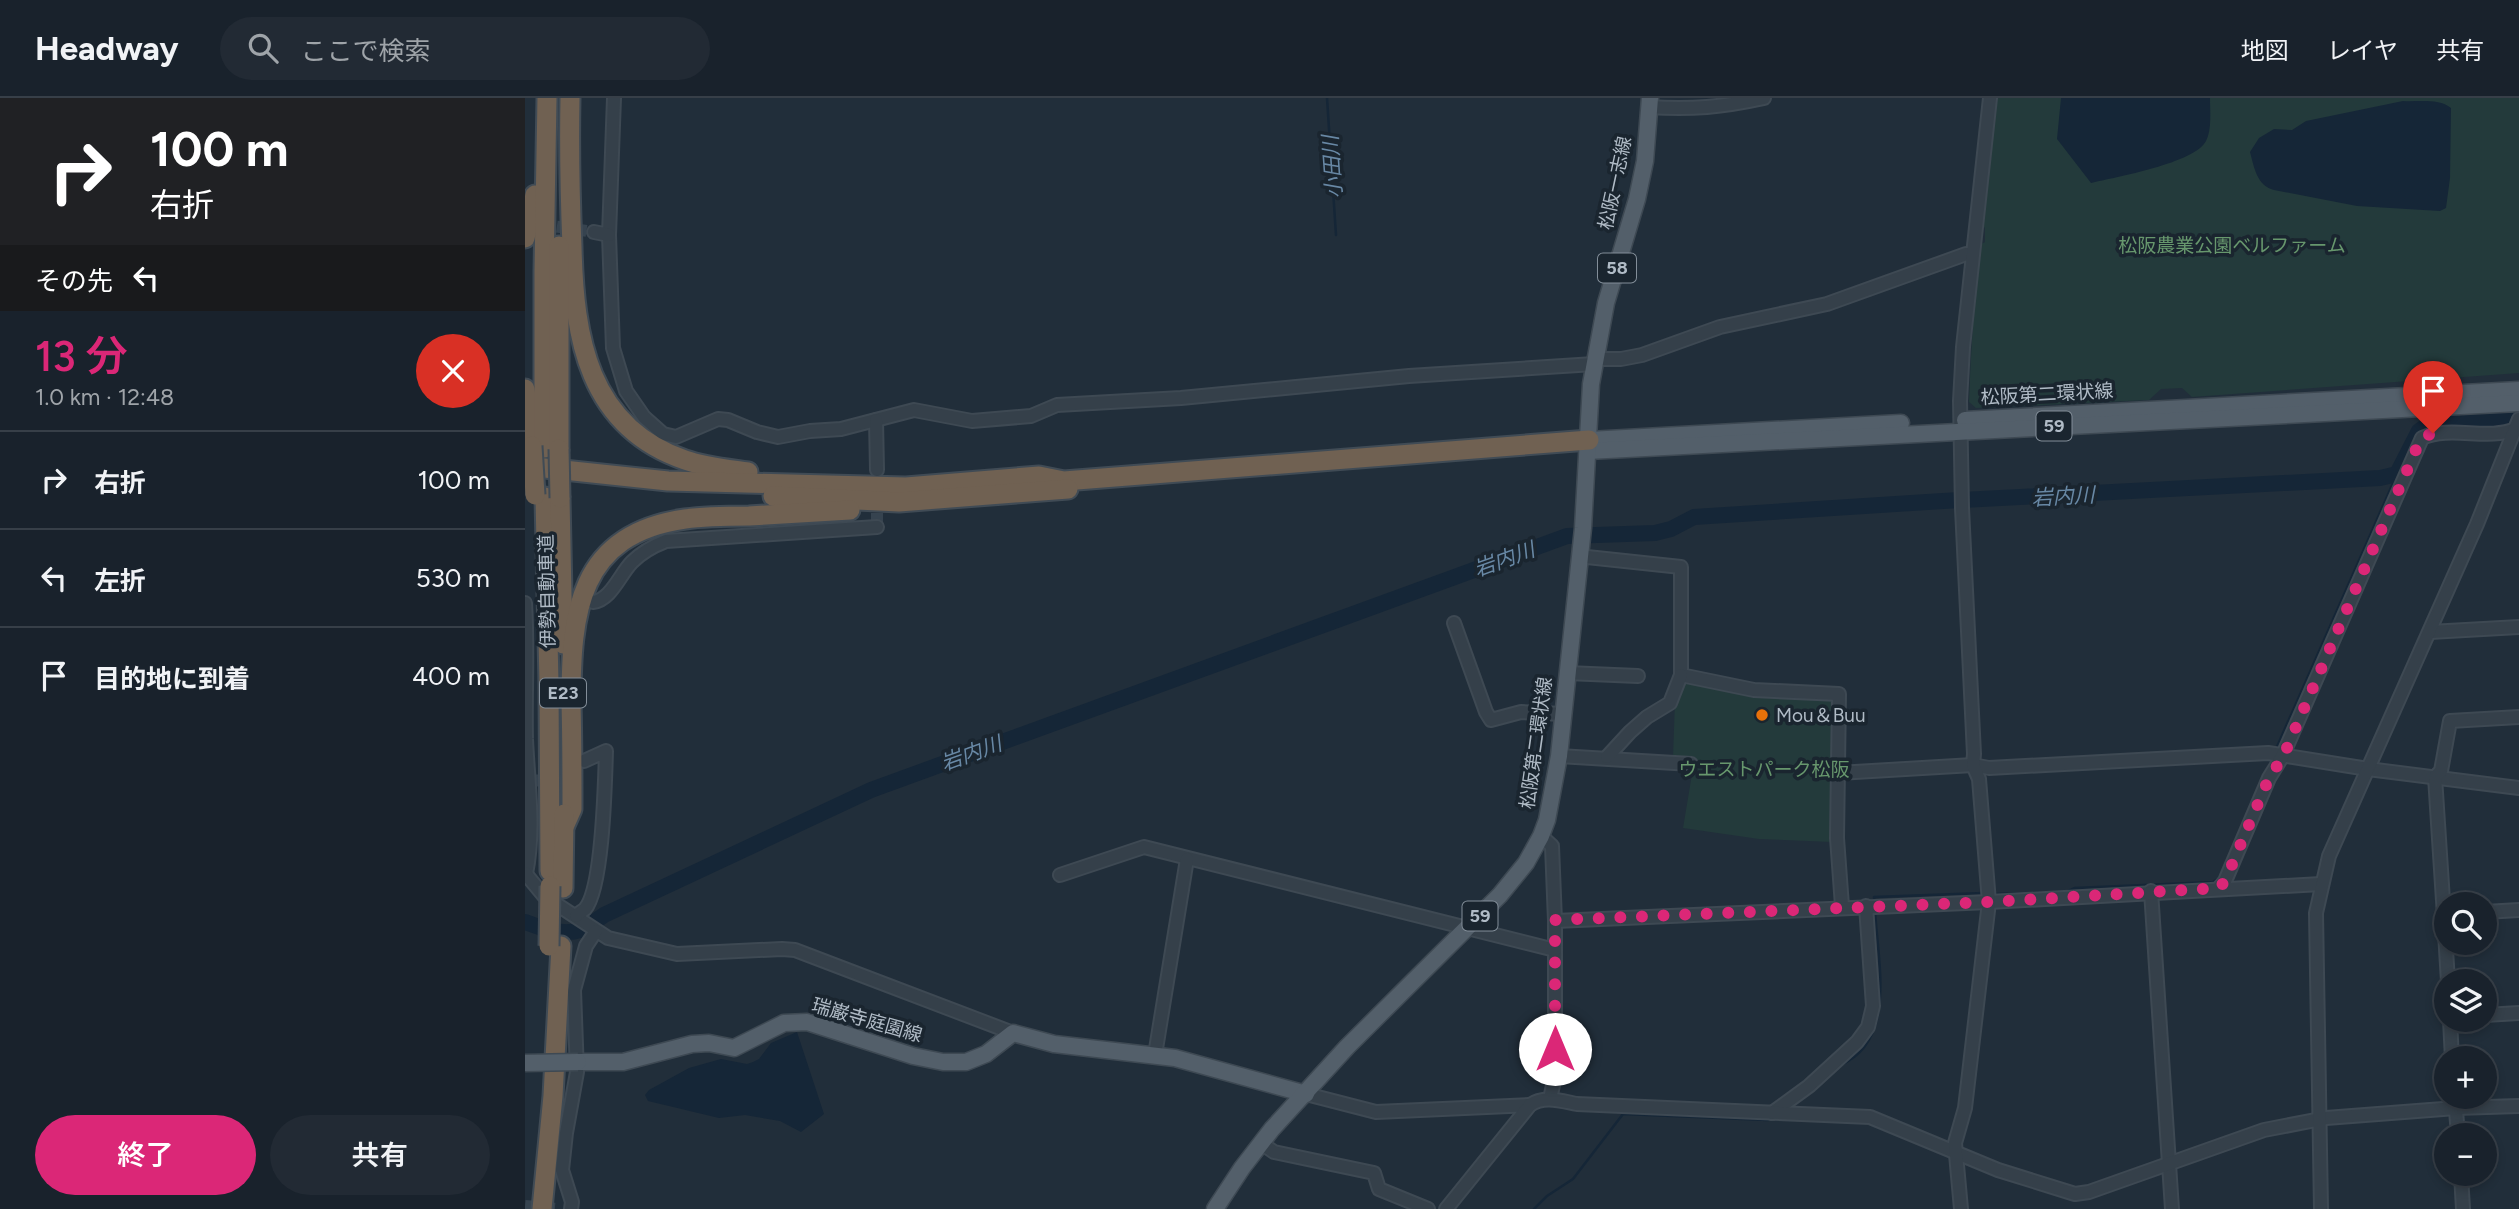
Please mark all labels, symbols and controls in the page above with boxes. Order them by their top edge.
search box [220,17,710,80]
text: Headway [35,29,178,68]
icon: search [244,29,282,67]
text: ここで検索 [300,35,430,67]
text: 地図 [2241,36,2289,65]
text: レイヤ [2327,36,2398,65]
text: 共有 [2436,36,2484,65]
text: 100 m [150,119,289,178]
icon: right [35,126,126,217]
water label: 小田川 [1317,133,1347,199]
street label: 松阪一志線 [1594,134,1636,232]
text: 右折 [150,186,214,224]
park label: 松阪農業公園ベルファーム [2118,234,2346,257]
road number: 58 [1598,253,1636,282]
icon: left [127,259,165,297]
text: その先 [35,265,113,297]
text: 13 分 [35,331,128,382]
button: close [416,334,490,408]
pin [2403,361,2463,433]
icon: arrive [2414,372,2452,410]
street label: 松阪第二環状線 [1980,379,2114,409]
text: 1.0 km · 12:48 [35,383,174,411]
road number: 59 [2037,412,2071,440]
icon: right [35,461,73,499]
text: 100 m [417,464,490,496]
text: 右折 [94,467,146,499]
water label: 岩内川 [2031,482,2097,510]
street label: 伊勢自動車道 [535,534,559,648]
water label: 岩内川 [1470,536,1540,582]
icon: left [35,559,73,597]
text: 530 m [416,562,490,594]
text: 左折 [94,565,146,597]
icon: arrive [35,657,73,695]
text: 400 m [412,660,490,692]
text: 目的地に到着 [94,663,250,695]
street label: 松阪第二環状線 [1515,676,1557,810]
road number: E23 [540,678,586,708]
place label: Mou＆Buu [1776,704,1866,727]
marker: Mou＆Buu [1754,707,1770,723]
water label: 岩内川 [937,730,1007,776]
park label: ウエストパーク松阪 [1678,758,1850,781]
map controls [2434,892,2497,1186]
button: search [2434,892,2497,955]
road number: 59 [1462,902,1497,930]
button: layers [2434,969,2497,1032]
street label: 瑞巌寺庭園線 [809,993,925,1047]
position arrow [1518,1012,1592,1086]
button: + [2434,1046,2497,1109]
button: 終了 [35,1115,256,1195]
button: 共有 [270,1115,490,1195]
button: − [2434,1123,2497,1186]

